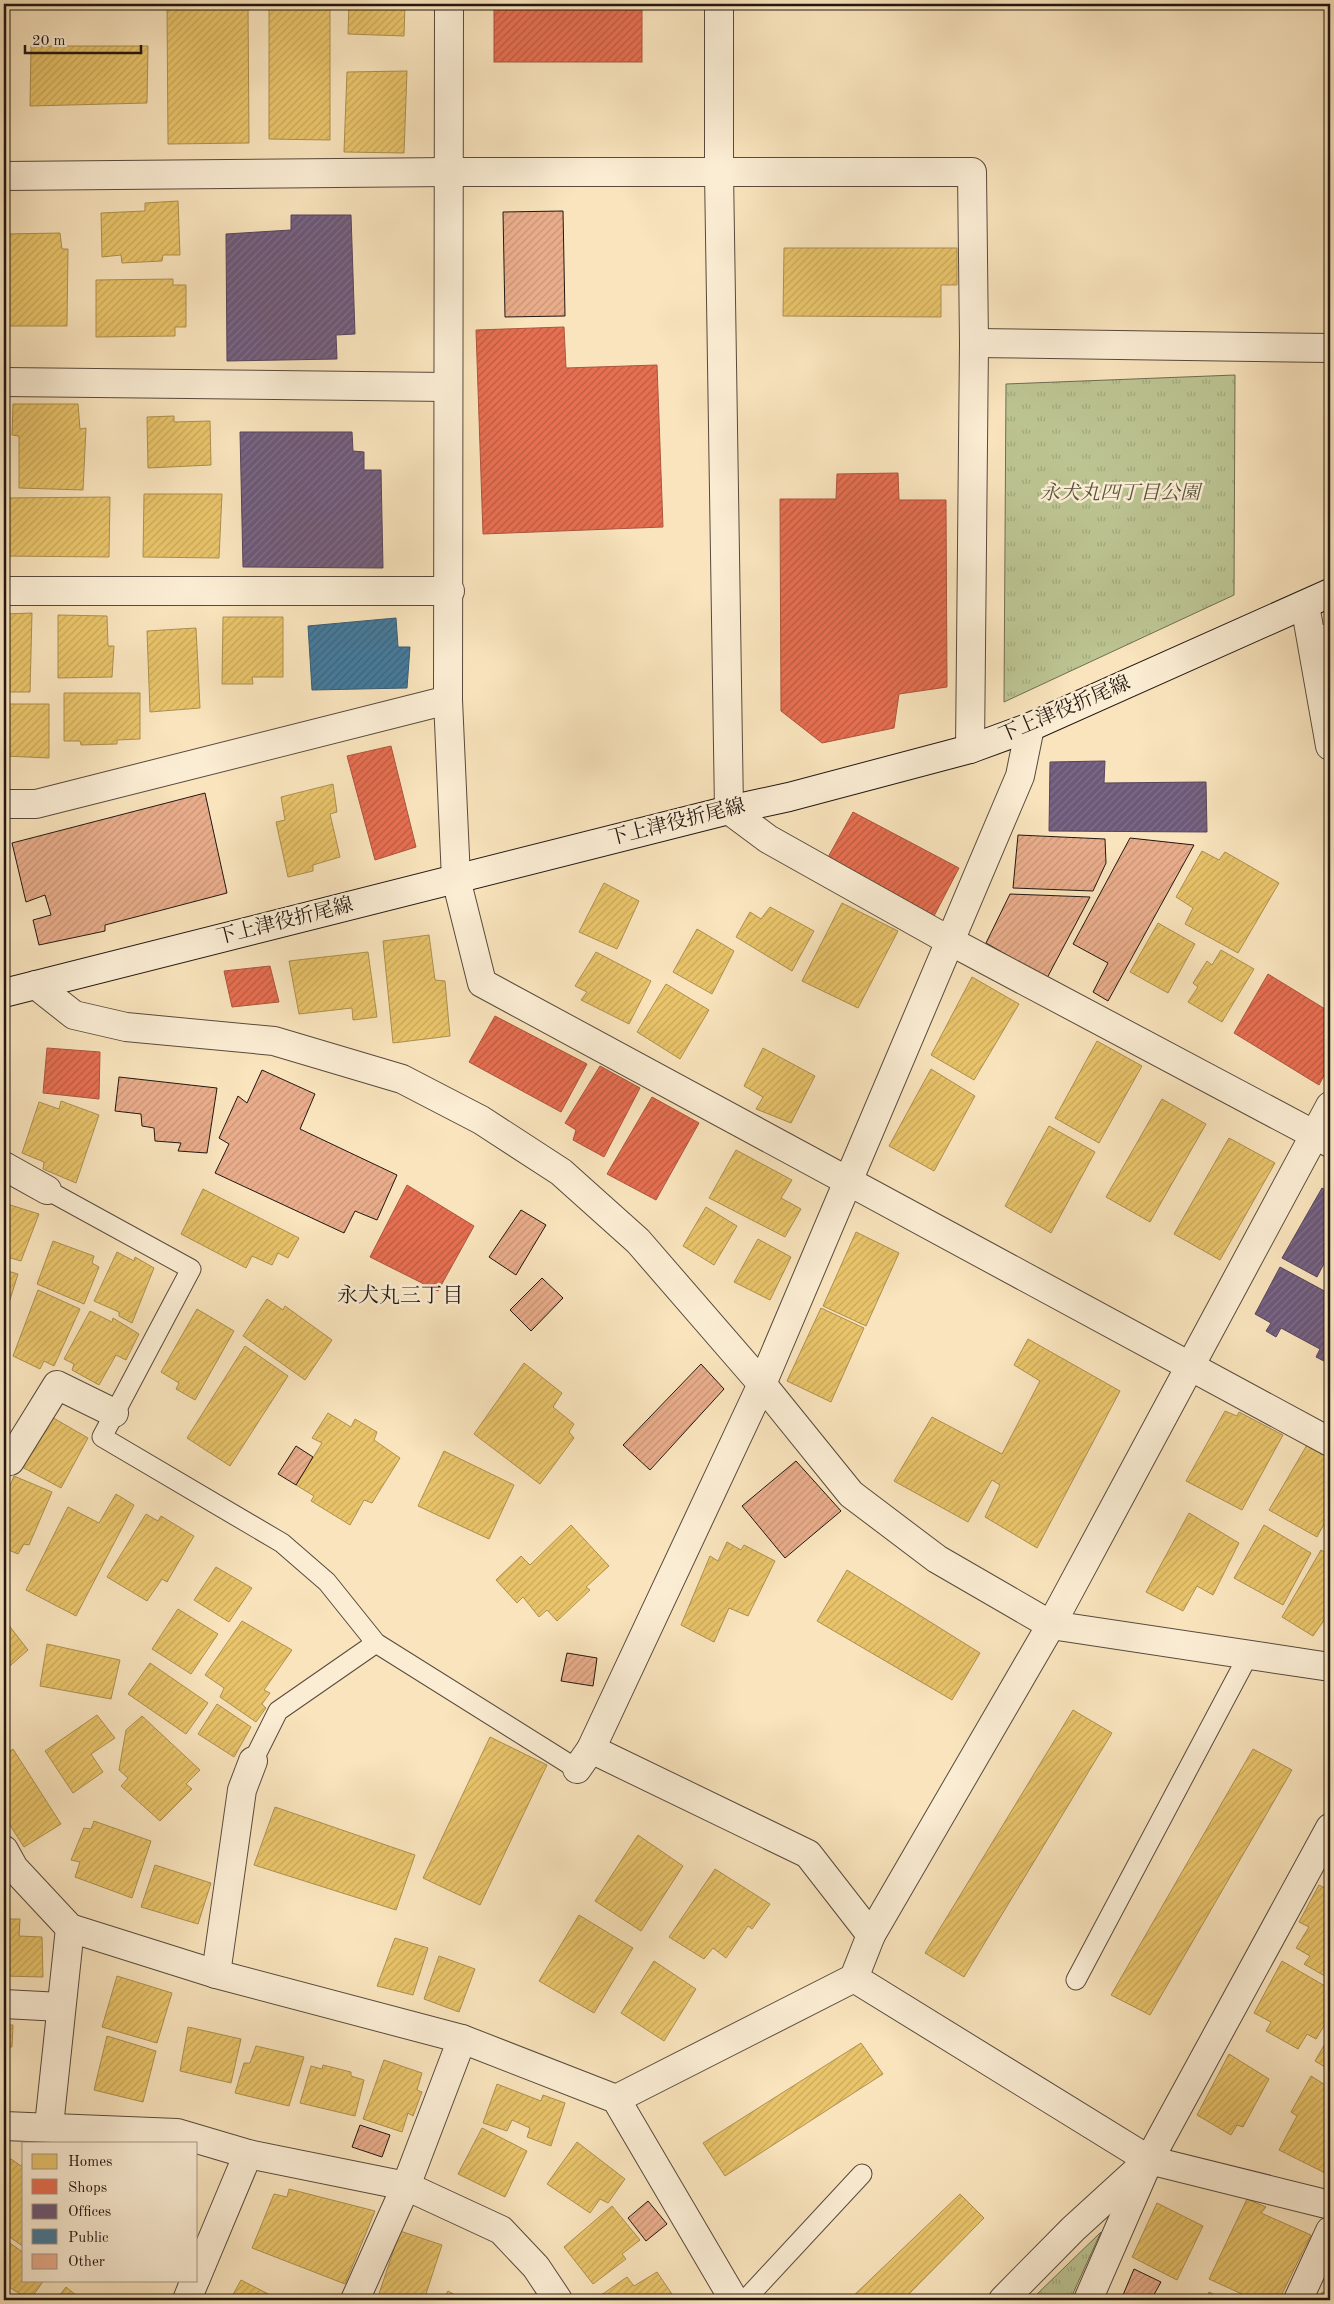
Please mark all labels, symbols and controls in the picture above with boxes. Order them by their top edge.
scale bar [25,22,141,54]
text: 20 m [32,34,66,49]
park label: 永犬丸四丁目公園 [1040,482,1203,504]
street label: 下上津役折尾線 [996,672,1133,747]
street label: 下上津役折尾線 [606,794,747,850]
street label: 下上津役折尾線 [214,893,355,949]
district label: 永犬丸三丁目 [337,1284,463,1307]
legend [22,2142,198,2282]
text: Homes [68,2155,113,2170]
text: Shops [68,2181,107,2196]
text: Offices [68,2205,111,2220]
text: Public [68,2231,109,2246]
text: Other [68,2255,105,2270]

